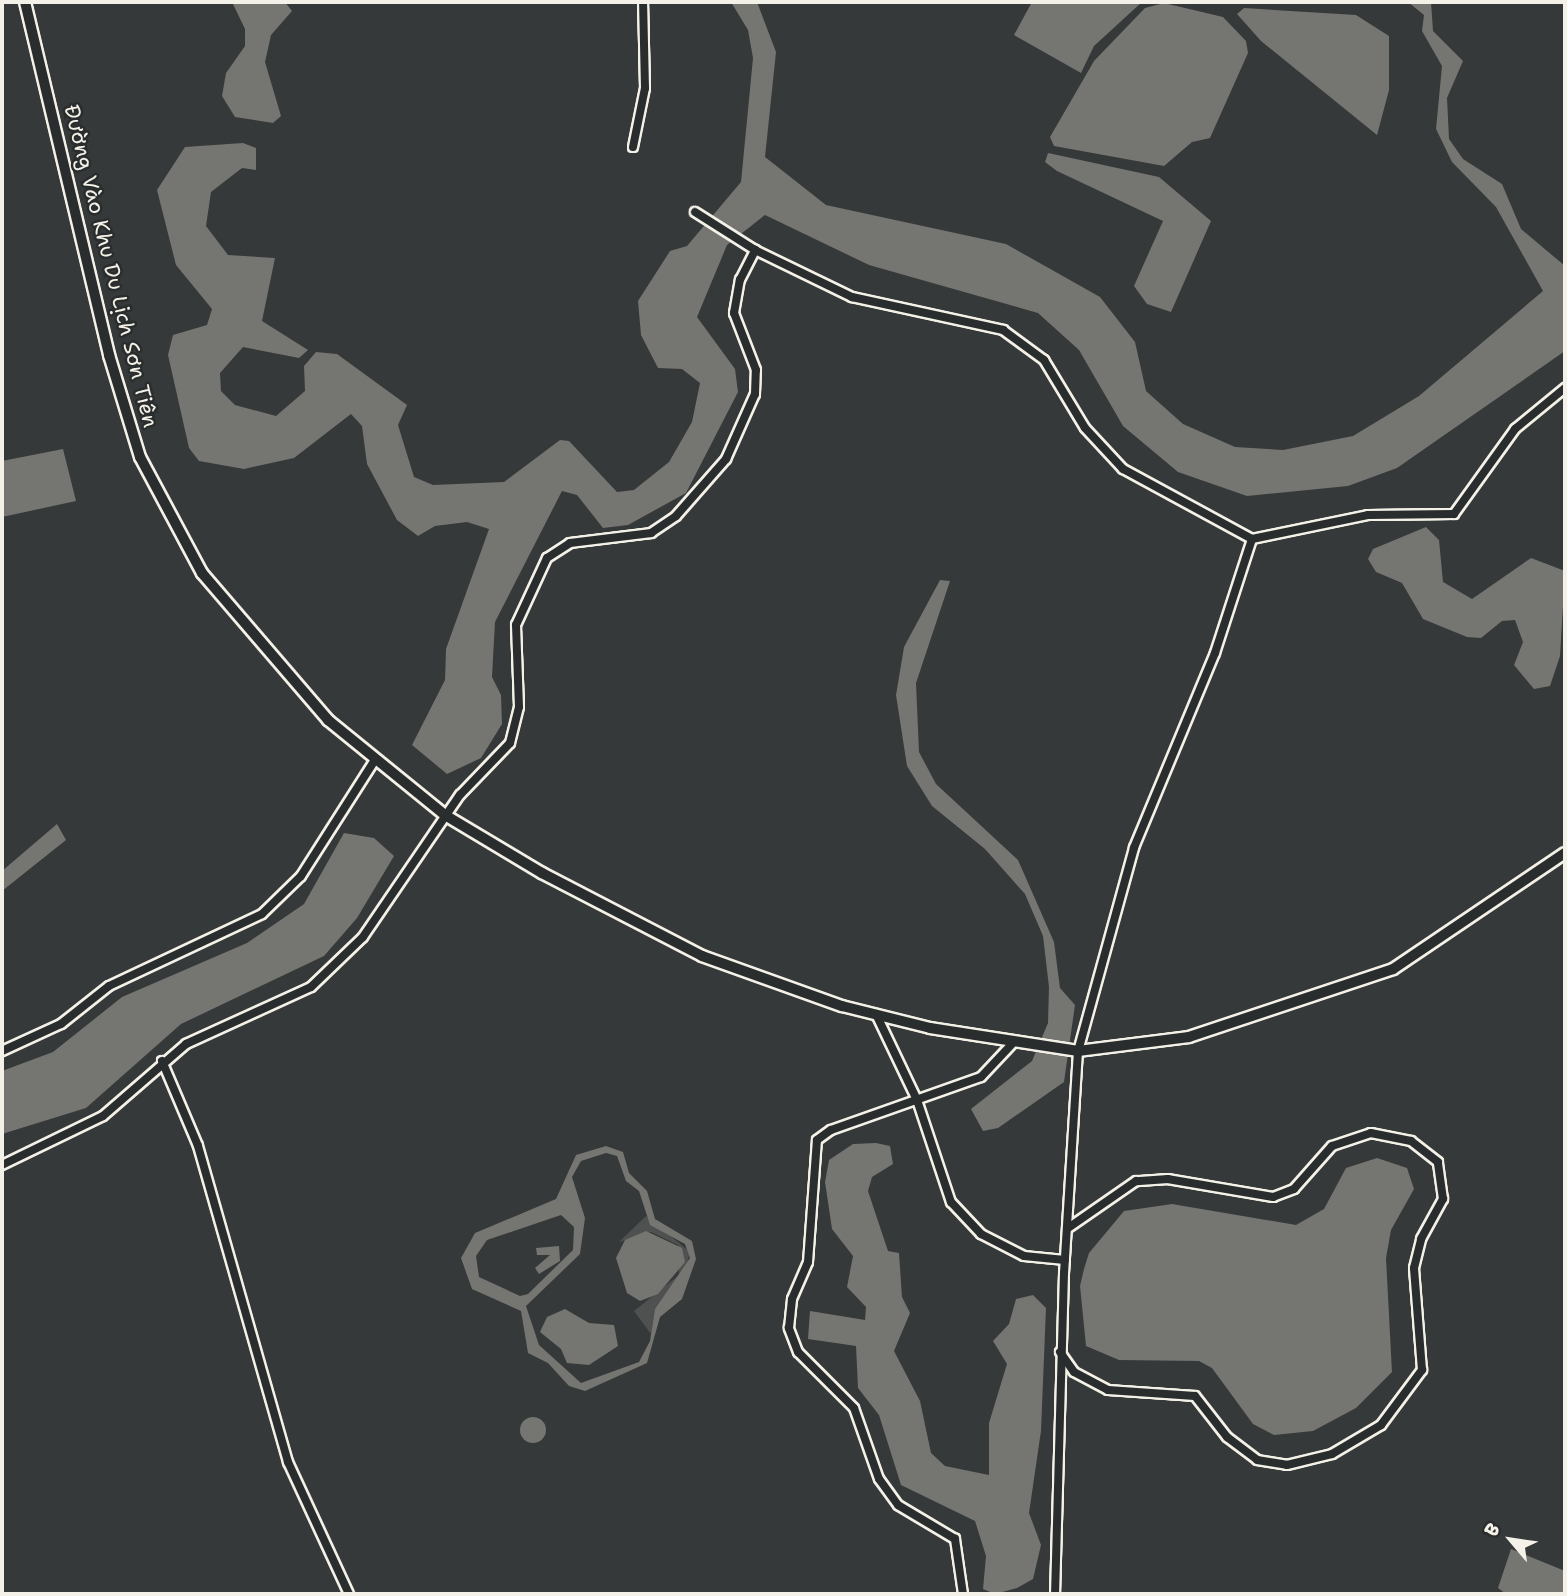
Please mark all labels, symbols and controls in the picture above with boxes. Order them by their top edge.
street label: Đường Vào Khu Du Lịch Sơn Tiên [59,102,163,430]
north arrow [1476,1505,1546,1575]
text: B [1478,1518,1506,1541]

